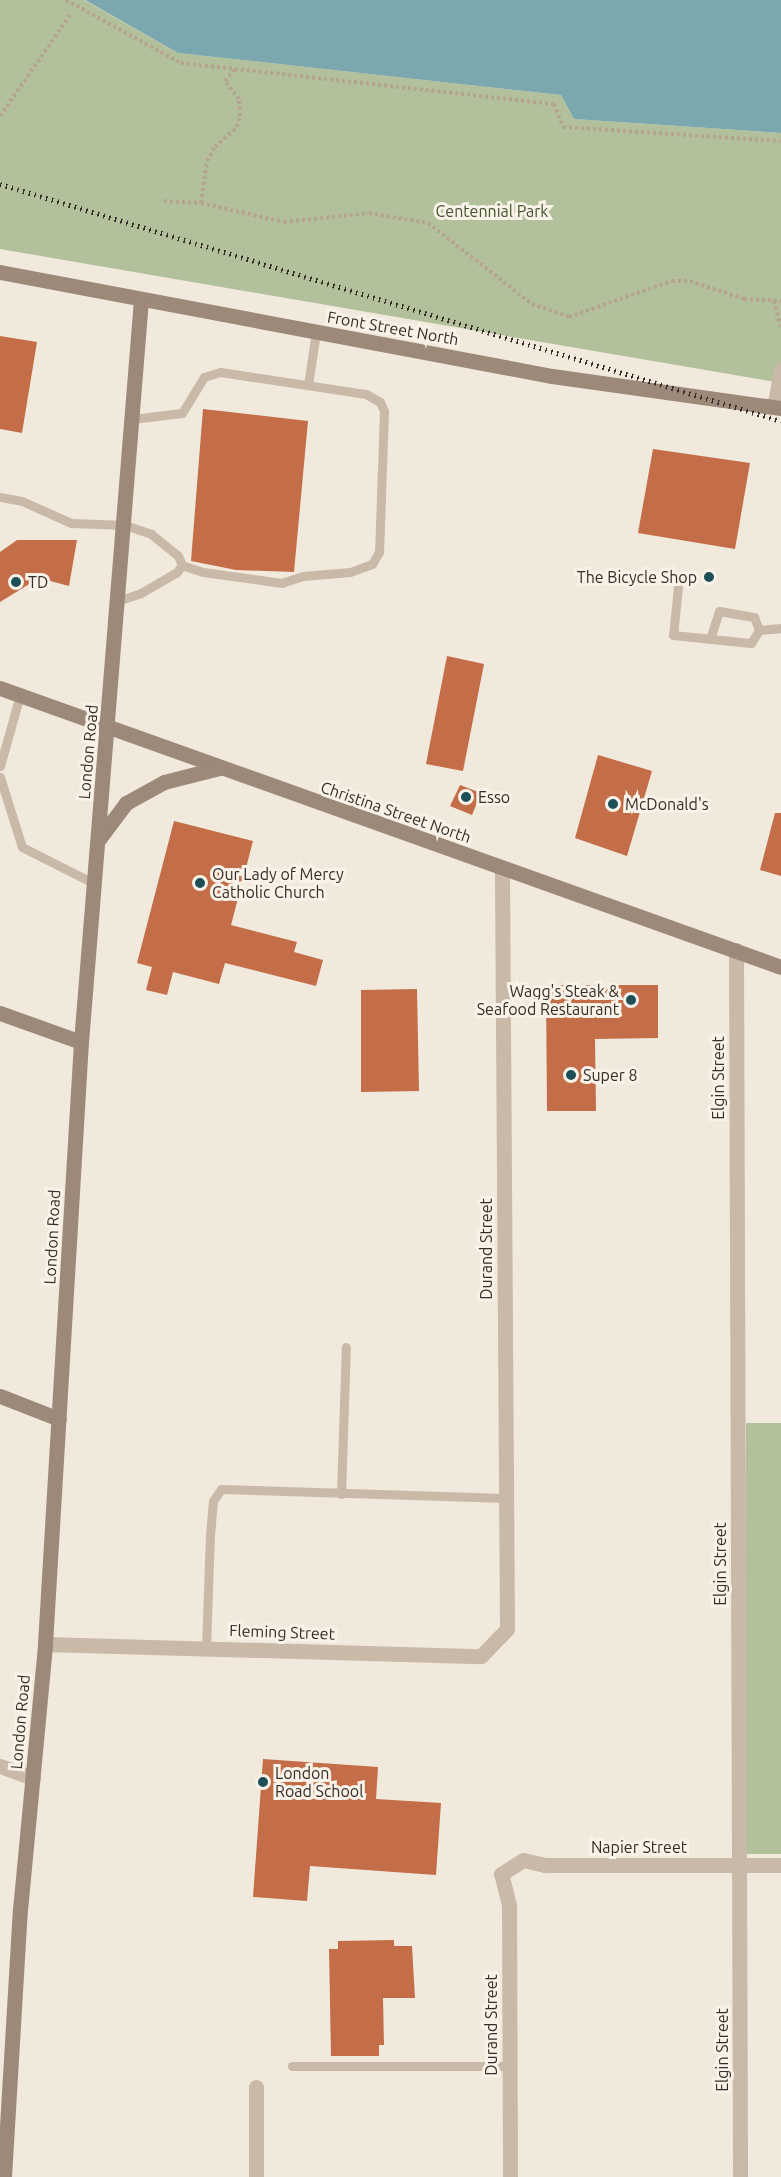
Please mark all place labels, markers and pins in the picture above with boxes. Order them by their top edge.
place label: The Bicycle Shop [577,567,697,587]
marker: The Bicycle Shop [702,570,716,584]
place label: TD [28,572,48,592]
marker: TD [9,575,23,589]
place label: Esso [478,787,510,807]
marker: Esso [459,790,473,804]
place label: McDonald's [625,794,709,814]
marker: McDonald's [606,797,620,811]
place label: Our Lady of Mercy Catholic Church [212,864,344,902]
marker: Our Lady of Mercy Catholic Church [193,876,207,890]
place label: Wagg's Steak & Seafood Restaurant [477,981,619,1019]
marker: Wagg's Steak & Seafood Restaurant [624,993,638,1007]
place label: Super 8 [583,1065,637,1085]
marker: Super 8 [564,1068,578,1082]
place label: London Road School [275,1763,363,1801]
marker: London Road School [256,1775,270,1789]

